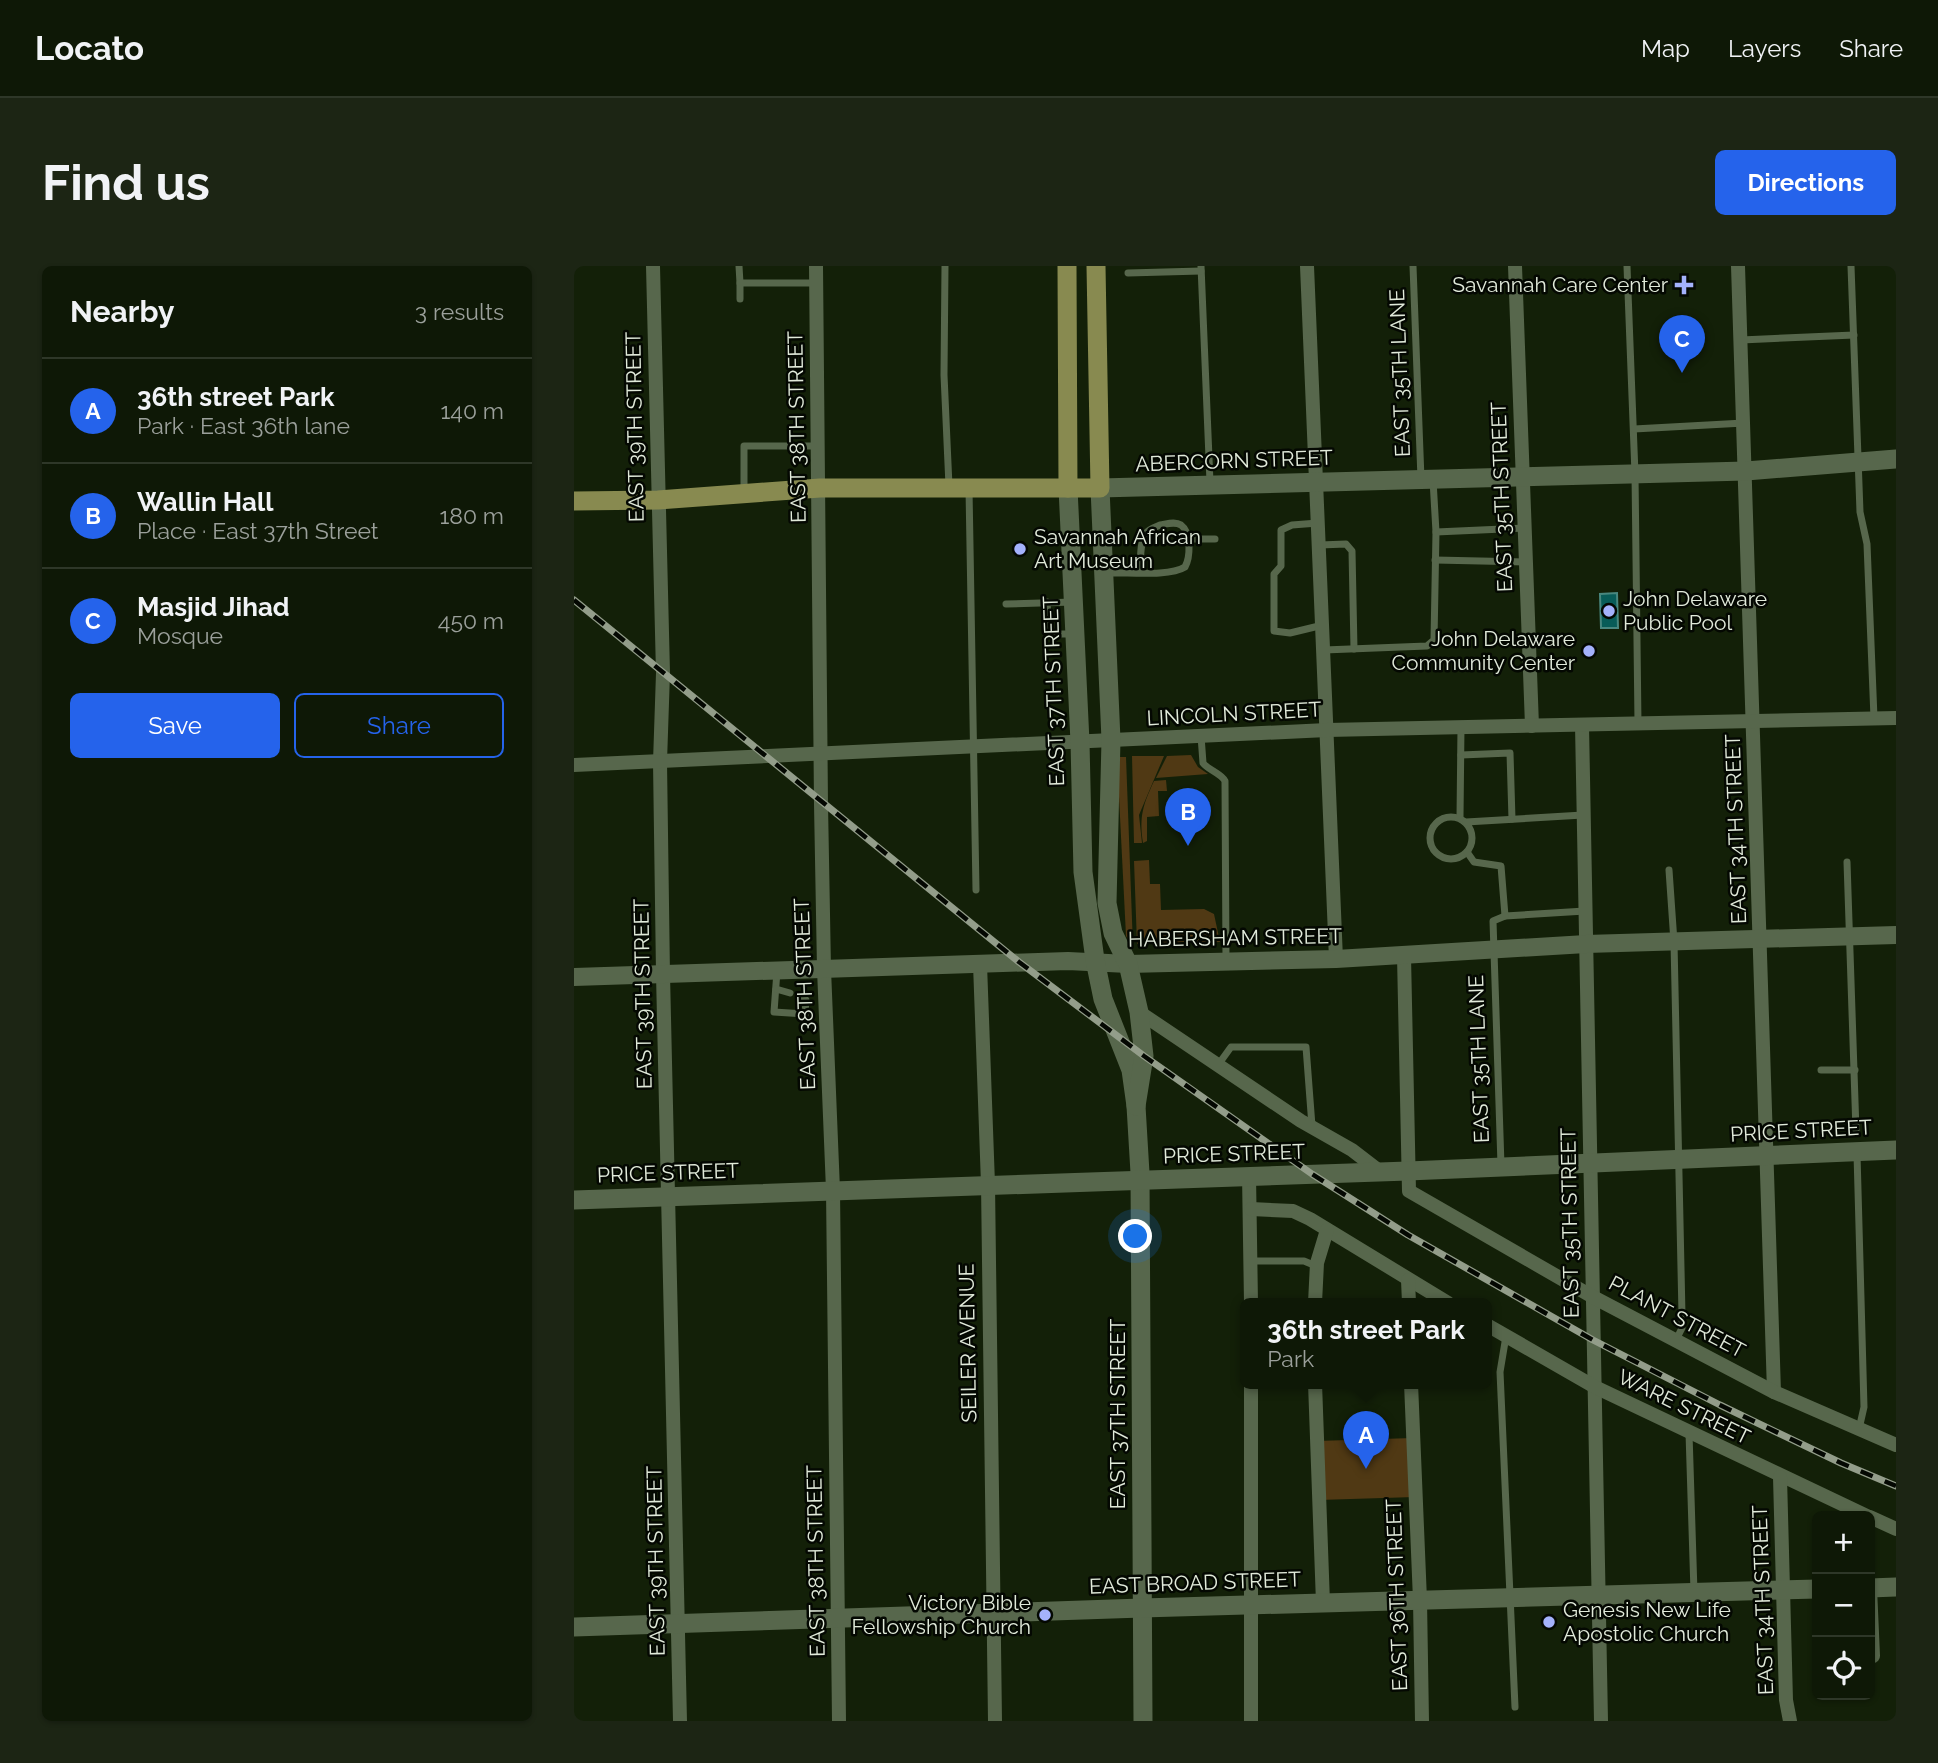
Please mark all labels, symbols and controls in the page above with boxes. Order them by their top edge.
text: Locato [35,29,144,68]
text: Map [1641,34,1690,63]
text: Layers [1728,34,1801,63]
text: Share [1839,34,1903,63]
button: Directions [1715,150,1896,215]
text: Find us [42,154,210,211]
place label: Savannah Care Center [1452,272,1669,297]
marker: Savannah Care Center [1674,275,1694,295]
street label: EAST 35TH LANE [1384,289,1415,457]
text: Nearby [70,294,174,329]
text: 3 results [415,298,504,325]
pin: C [1659,315,1705,373]
street label: EAST 39TH STREET [620,331,649,522]
street label: EAST 38TH STREET [782,331,811,523]
text: 36th street Park [137,382,335,412]
text: A [85,397,101,424]
text: 140 m [441,397,504,424]
street label: EAST 35TH STREET [1486,401,1517,593]
text: Park · East 36th lane [137,412,350,439]
street label: ABERCORN STREET [1135,445,1333,476]
text: Wallin Hall [137,487,273,517]
text: B [85,502,101,529]
text: 180 m [439,502,504,529]
text: Place · East 37th Street [137,517,379,544]
place label: Savannah African Art Museum [1034,524,1201,573]
marker: Savannah African Art Museum [1012,541,1028,557]
place label: John Delaware Public Pool [1623,586,1767,635]
text: Masjid Jihad [137,592,290,622]
street label: EAST 37TH STREET [1038,595,1069,787]
marker: John Delaware Public Pool [1601,603,1617,619]
text: C [85,607,101,634]
text: 450 m [438,607,504,634]
text: Mosque [137,622,223,649]
place label: John Delaware Community Center [1392,626,1576,675]
marker: John Delaware Community Center [1581,643,1597,659]
button: Save [70,693,280,758]
button: Share [294,693,504,758]
street label: LINCOLN STREET [1146,696,1322,731]
street label: EAST 34TH STREET [1720,733,1751,924]
pin: B [1165,788,1211,846]
street label: EAST 39TH STREET [628,898,657,1089]
street label: EAST 38TH STREET [789,898,820,1090]
street label: HABERSHAM STREET [1128,923,1342,952]
street label: EAST 35TH LANE [1463,975,1494,1143]
street label: PRICE STREET [1729,1114,1873,1147]
street label: EAST 35TH STREET [1555,1127,1584,1318]
street label: PRICE STREET [1163,1139,1306,1168]
street label: PRICE STREET [597,1158,740,1187]
your location [1118,1219,1152,1253]
street label: SEILER AVENUE [954,1263,981,1423]
street label: PLANT STREET [1605,1270,1750,1363]
popup [1240,1298,1492,1389]
text: 36th street Park [1267,1315,1465,1345]
street label: EAST 37TH STREET [1105,1319,1130,1509]
text: Park [1267,1345,1314,1372]
street label: WARE STREET [1614,1364,1755,1450]
pin: A [1343,1411,1389,1469]
street label: EAST 39TH STREET [641,1465,670,1656]
street label: EAST 38TH STREET [801,1465,830,1657]
street label: EAST 36TH STREET [1381,1498,1412,1691]
street label: EAST 34TH STREET [1747,1504,1778,1695]
map controls [1812,1511,1875,1700]
button: + [1812,1511,1875,1574]
street label: EAST BROAD STREET [1089,1566,1302,1599]
button: − [1812,1574,1875,1637]
place label: Victory Bible Fellowship Church [851,1590,1031,1639]
place label: Genesis New Life Apostolic Church [1563,1597,1731,1646]
marker: Victory Bible Fellowship Church [1037,1607,1053,1623]
marker: Genesis New Life Apostolic Church [1541,1614,1557,1630]
button: locate [1812,1637,1875,1700]

